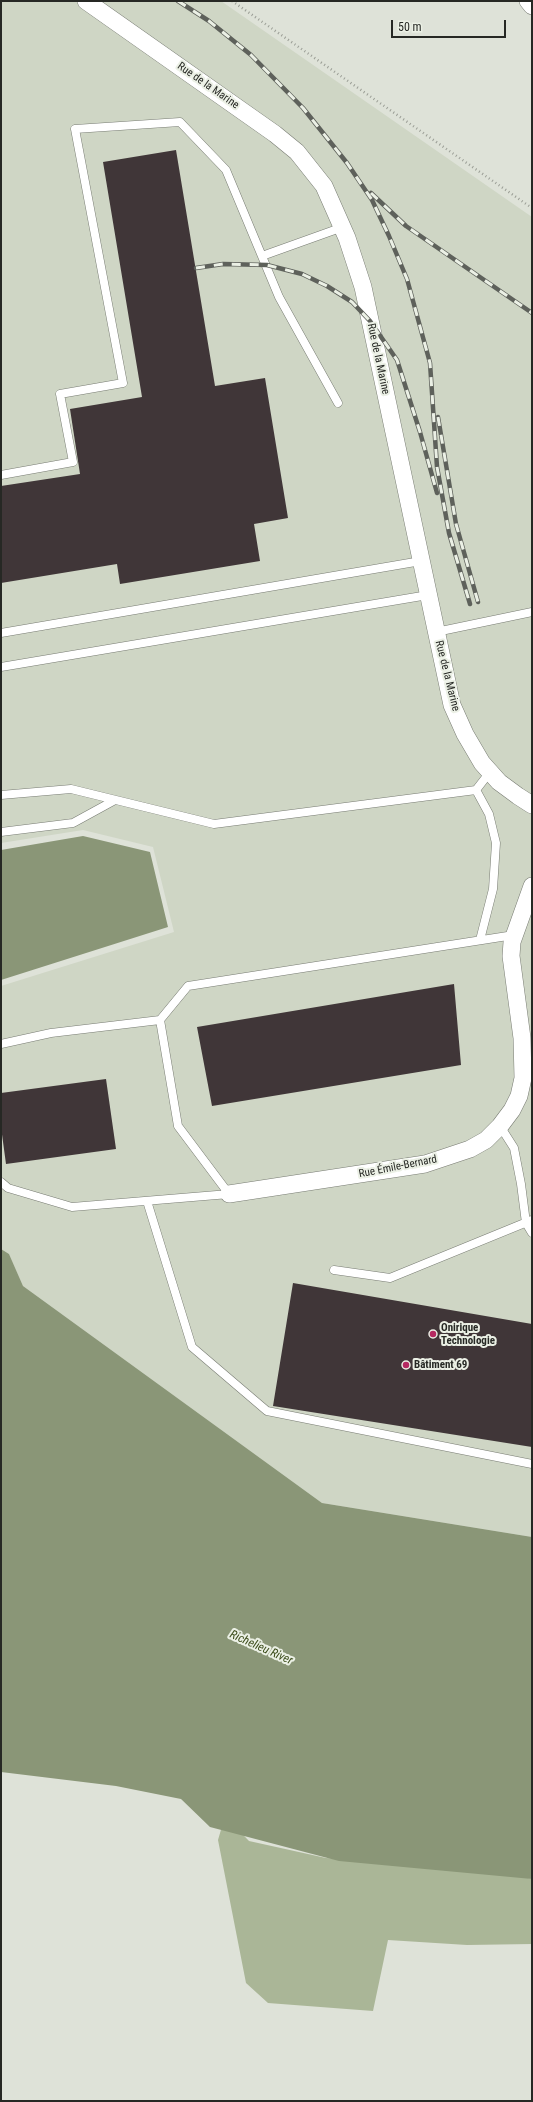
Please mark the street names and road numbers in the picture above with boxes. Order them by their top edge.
street label: Rue de la Marine [175,60,241,112]
street label: Rue de la Marine [364,322,392,396]
street label: Rue de la Marine [432,639,462,713]
street label: Rue Émile-Bernard [358,1153,438,1181]

